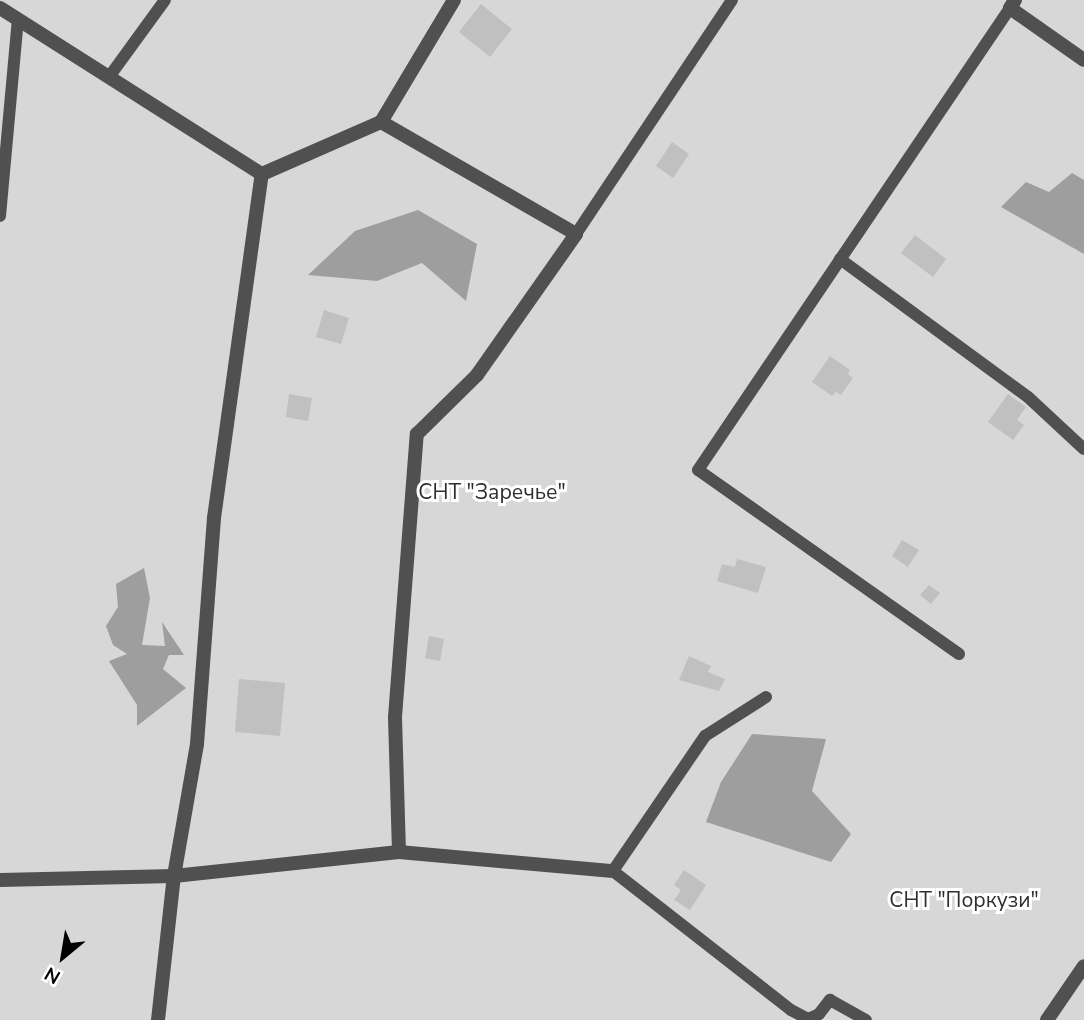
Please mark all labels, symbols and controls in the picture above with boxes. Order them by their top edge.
park label: СНТ "Заречье" [418,479,566,505]
park label: СНТ "Поркузи" [889,887,1039,913]
north arrow [28,922,98,992]
text: N [40,960,65,990]

